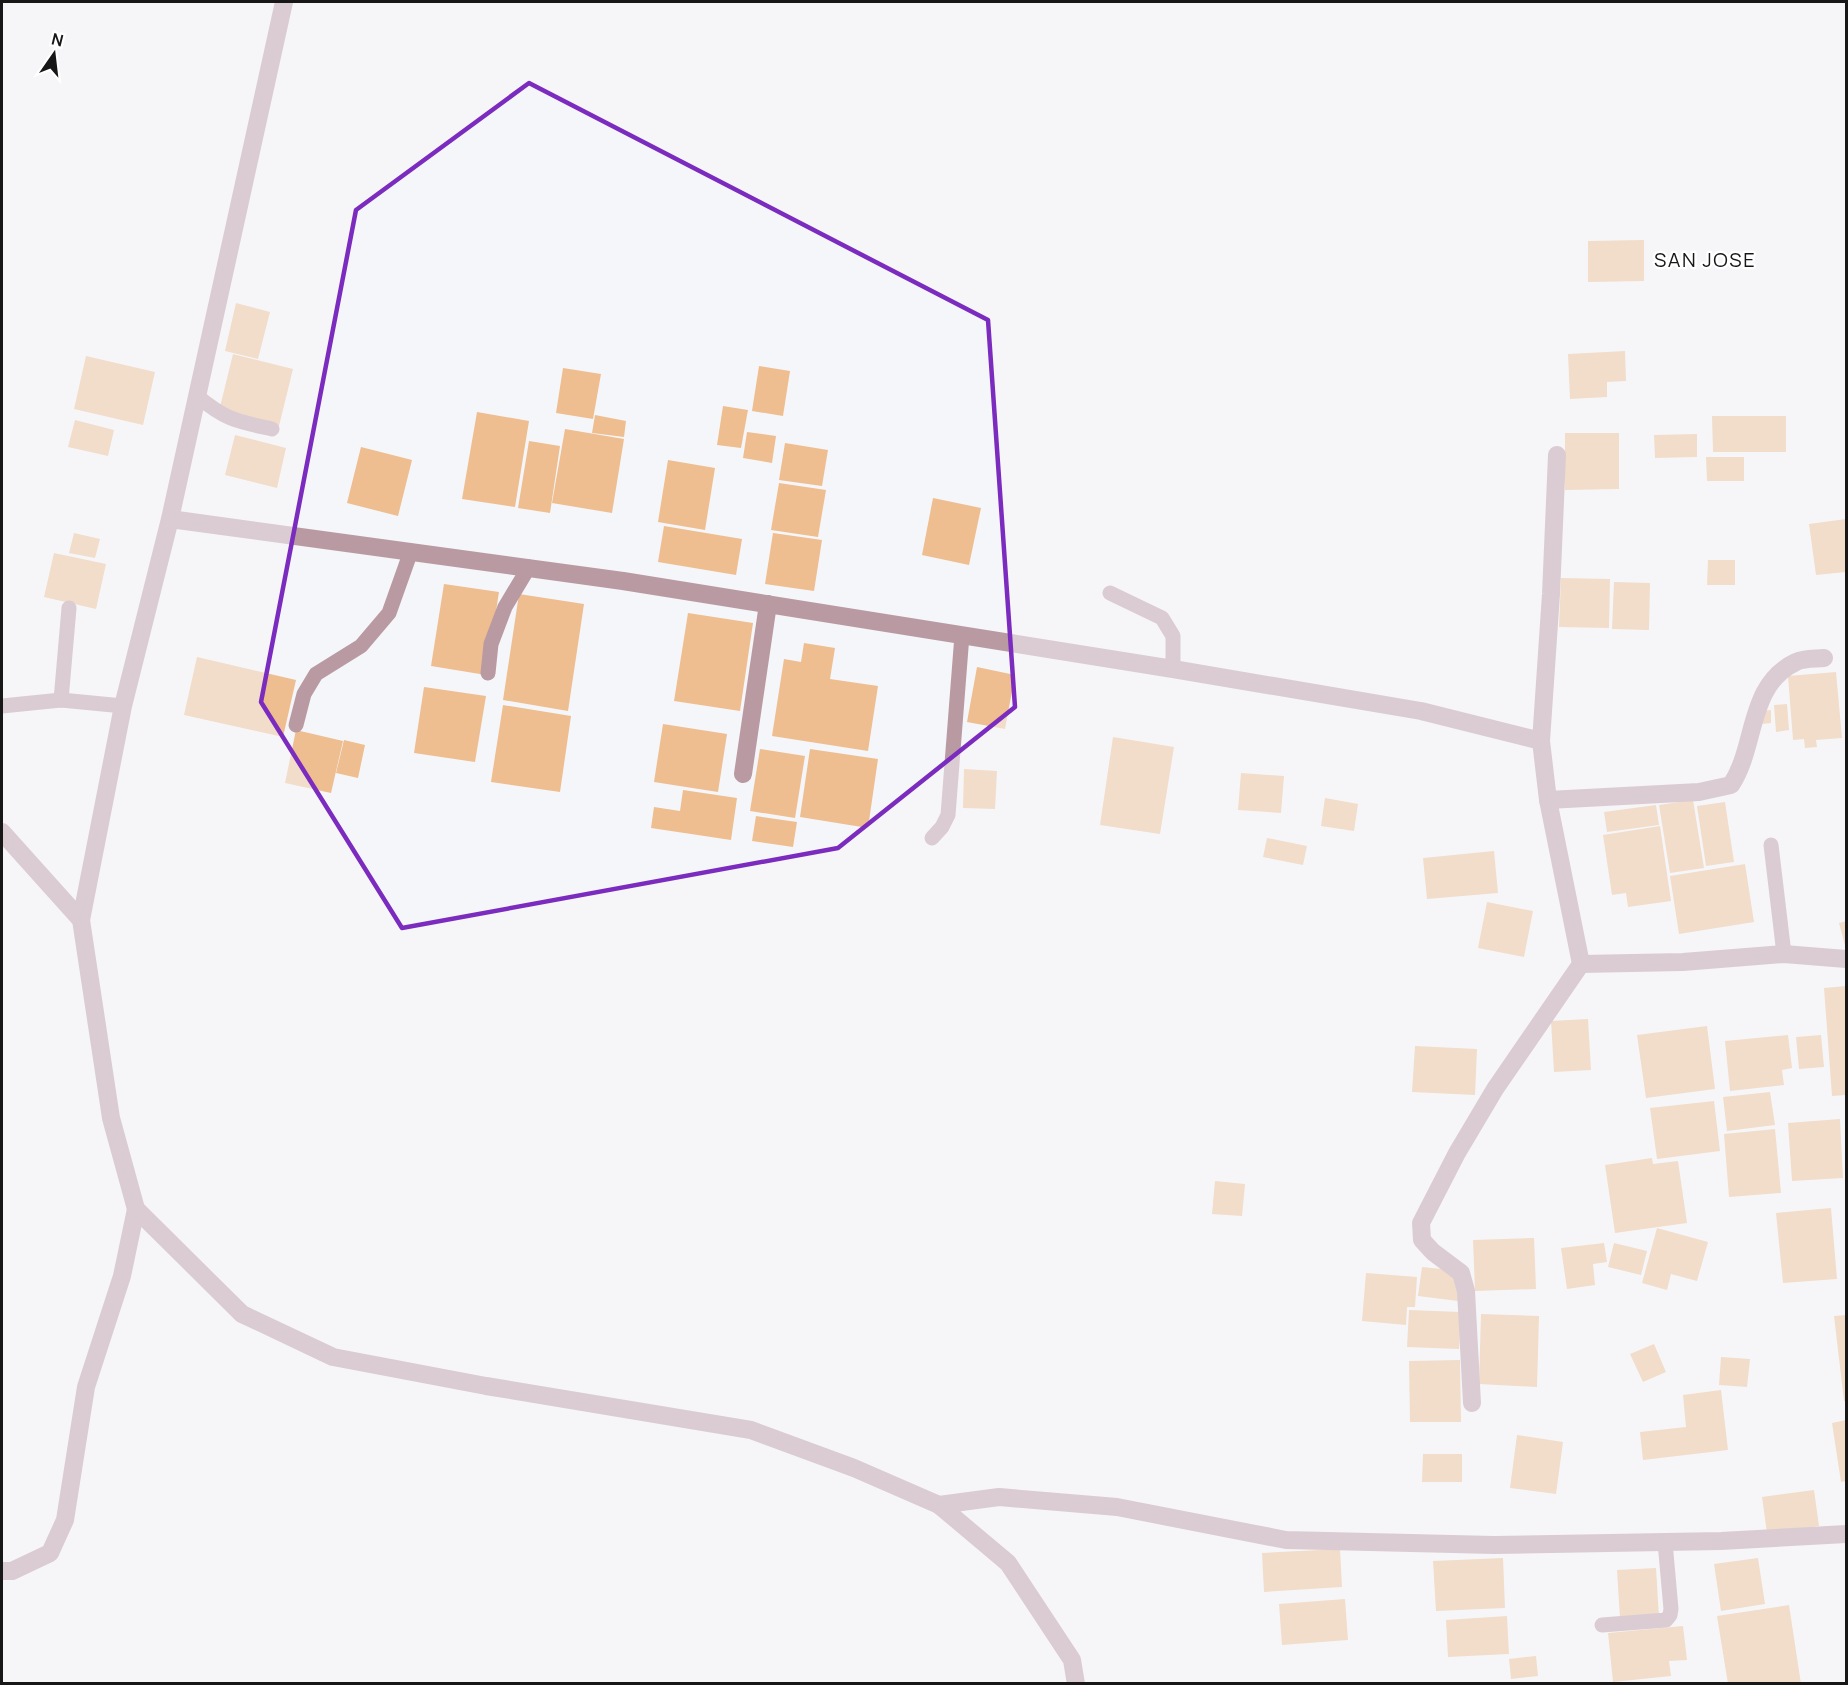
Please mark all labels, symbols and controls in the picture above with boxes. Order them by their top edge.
north arrow [24,24,84,84]
text: N [49,27,66,52]
district label: SAN JOSE [1654,246,1756,273]

